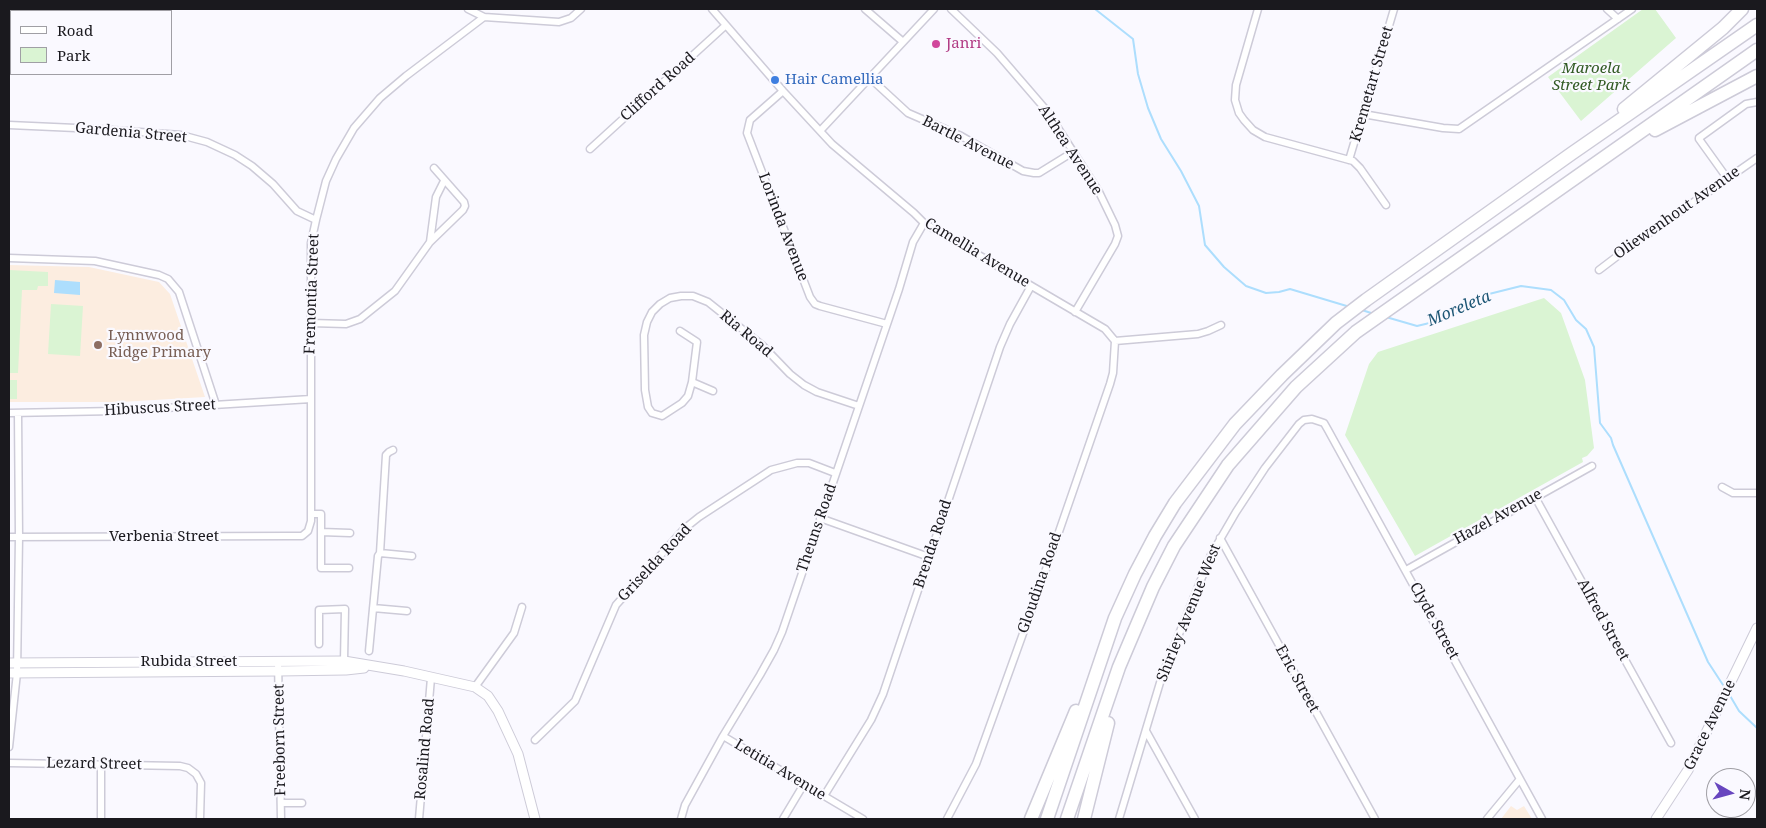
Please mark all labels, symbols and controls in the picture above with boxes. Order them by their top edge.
legend [10,10,172,75]
text: Road [57,20,93,40]
street label: Kremetart Street [1347,24,1397,144]
place label: Janri [946,35,981,53]
marker: Janri [930,38,942,50]
text: Park [57,45,90,65]
street label: Clifford Road [617,49,699,125]
park label: Maroela Street Park [1552,60,1630,95]
place label: Hair Camellia [785,71,884,89]
marker: Hair Camellia [769,74,781,86]
street label: Althea Avenue [1034,101,1106,199]
street label: Bartle Avenue [919,112,1017,174]
street label: Gardenia Street [74,119,188,147]
street label: Oliewenhout Avenue [1611,163,1743,263]
street label: Lorinda Avenue [754,170,812,284]
street label: Camellia Avenue [921,214,1033,292]
street label: Fremontia Street [301,233,323,355]
water label: Moreleta [1424,287,1494,331]
street label: Ria Road [716,307,776,361]
place label: Lynnwood Ridge Primary [108,327,211,362]
marker: Lynnwood Ridge Primary [92,339,104,351]
street label: Hibuscus Street [104,396,216,420]
street label: Theuns Road [793,481,841,575]
street label: Hazel Avenue [1451,485,1545,549]
street label: Brenda Road [910,497,956,591]
street label: Griselda Road [614,520,696,606]
street label: Verbenia Street [109,528,219,546]
street label: Gloudina Road [1014,530,1066,636]
street label: Shirley Avenue West [1153,541,1225,685]
street label: Alfred Street [1573,576,1633,664]
street label: Clyde Street [1405,579,1463,663]
street label: Eric Street [1271,642,1323,716]
street label: Rubida Street [141,653,237,671]
street label: Grace Avenue [1680,677,1740,773]
street label: Freeborn Street [270,684,290,796]
street label: Rosalind Road [412,697,438,801]
street label: Letitia Avenue [731,736,829,804]
street label: Lezard Street [46,754,142,774]
north arrow [1706,768,1756,818]
text: N [1735,788,1755,801]

